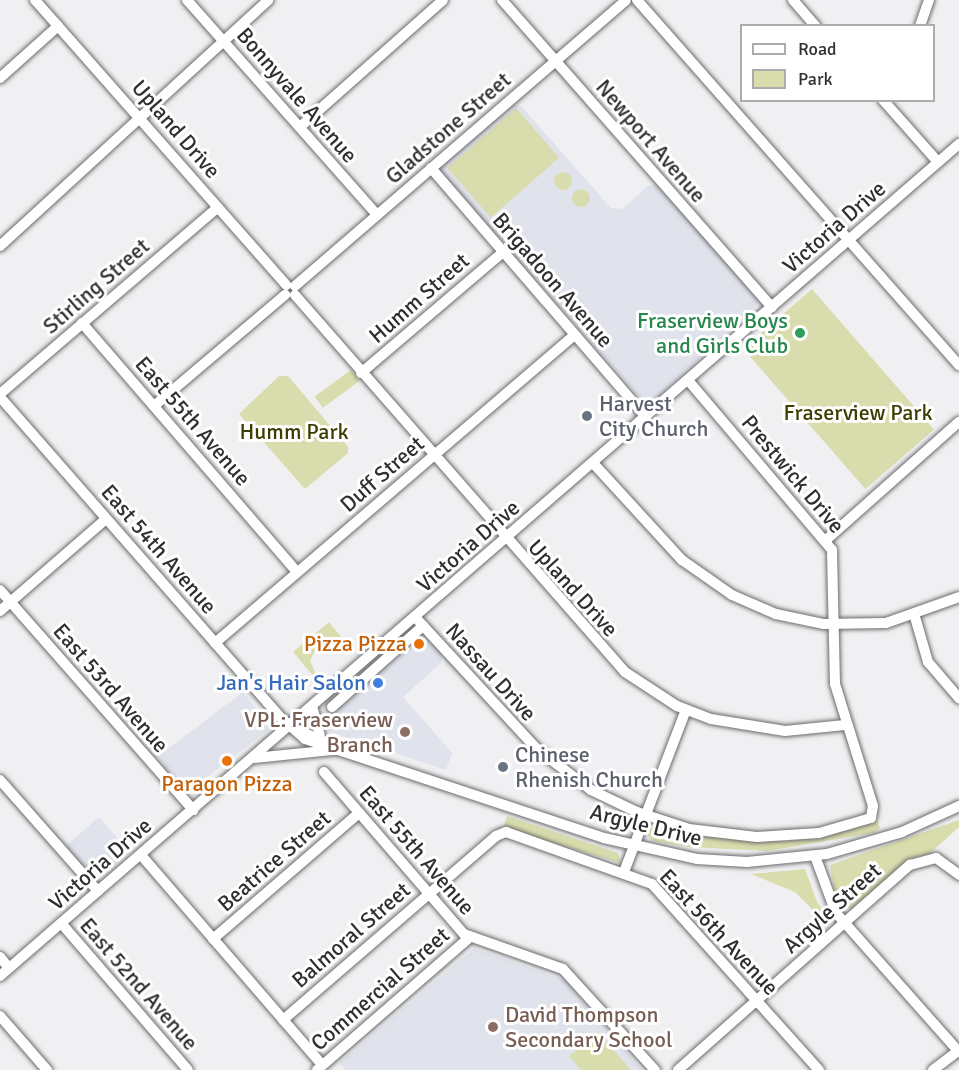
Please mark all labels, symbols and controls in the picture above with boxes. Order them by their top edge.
street label: Bonnyvale Avenue [231,22,363,168]
legend [740,24,935,102]
text: Road [798,38,837,60]
street label: Gladstone Street [380,67,516,189]
text: Park [798,68,833,90]
street label: Upland Drive [126,74,226,184]
street label: Newport Avenue [590,74,712,208]
street label: Victoria Drive [777,175,891,279]
street label: Brigadoon Avenue [487,207,619,353]
street label: Stirling Street [37,233,155,339]
street label: Humm Street [364,247,474,349]
place label: Fraserview Boys and Girls Club [637,307,788,358]
marker: Fraserview Boys and Girls Club [793,326,807,340]
street label: East 55th Avenue [130,351,256,491]
place label: Harvest City Church [599,390,708,442]
park label: Fraserview Park [784,400,932,426]
marker: Harvest City Church [580,409,594,423]
street label: Prestwick Drive [736,410,850,538]
park label: Humm Park [239,419,349,445]
street label: Duff Street [335,430,429,518]
street label: East 54th Avenue [96,479,222,619]
street label: Victoria Drive [411,494,525,598]
street label: Upland Drive [522,534,624,642]
street label: East 53rd Avenue [48,618,174,758]
street label: Nassau Drive [440,618,542,726]
place label: Pizza Pizza [304,631,407,657]
marker: Pizza Pizza [412,637,426,651]
place label: Jan's Hair Salon [217,670,366,696]
marker: Jan's Hair Salon [371,676,385,690]
place label: VPL: Fraserview Branch [244,706,393,758]
marker: VPL: Fraserview Branch [398,725,412,739]
place label: Chinese Rhenish Church [515,741,663,792]
marker: Paragon Pizza [220,754,234,768]
marker: Chinese Rhenish Church [496,760,510,774]
place label: Paragon Pizza [161,771,293,797]
street label: East 55th Avenue [354,780,480,920]
street label: Argyle Drive [587,798,705,852]
street label: Beatrice Street [212,805,336,917]
street label: Victoria Drive [43,812,157,916]
street label: Argyle Street [778,857,886,959]
street label: East 56th Avenue [654,863,784,1001]
street label: Balmoral Street [287,877,415,993]
street label: East 52nd Avenue [74,912,204,1056]
street label: Commercial Street [305,922,455,1056]
place label: David Thompson Secondary School [505,1001,672,1052]
marker: David Thompson Secondary School [486,1020,500,1034]

